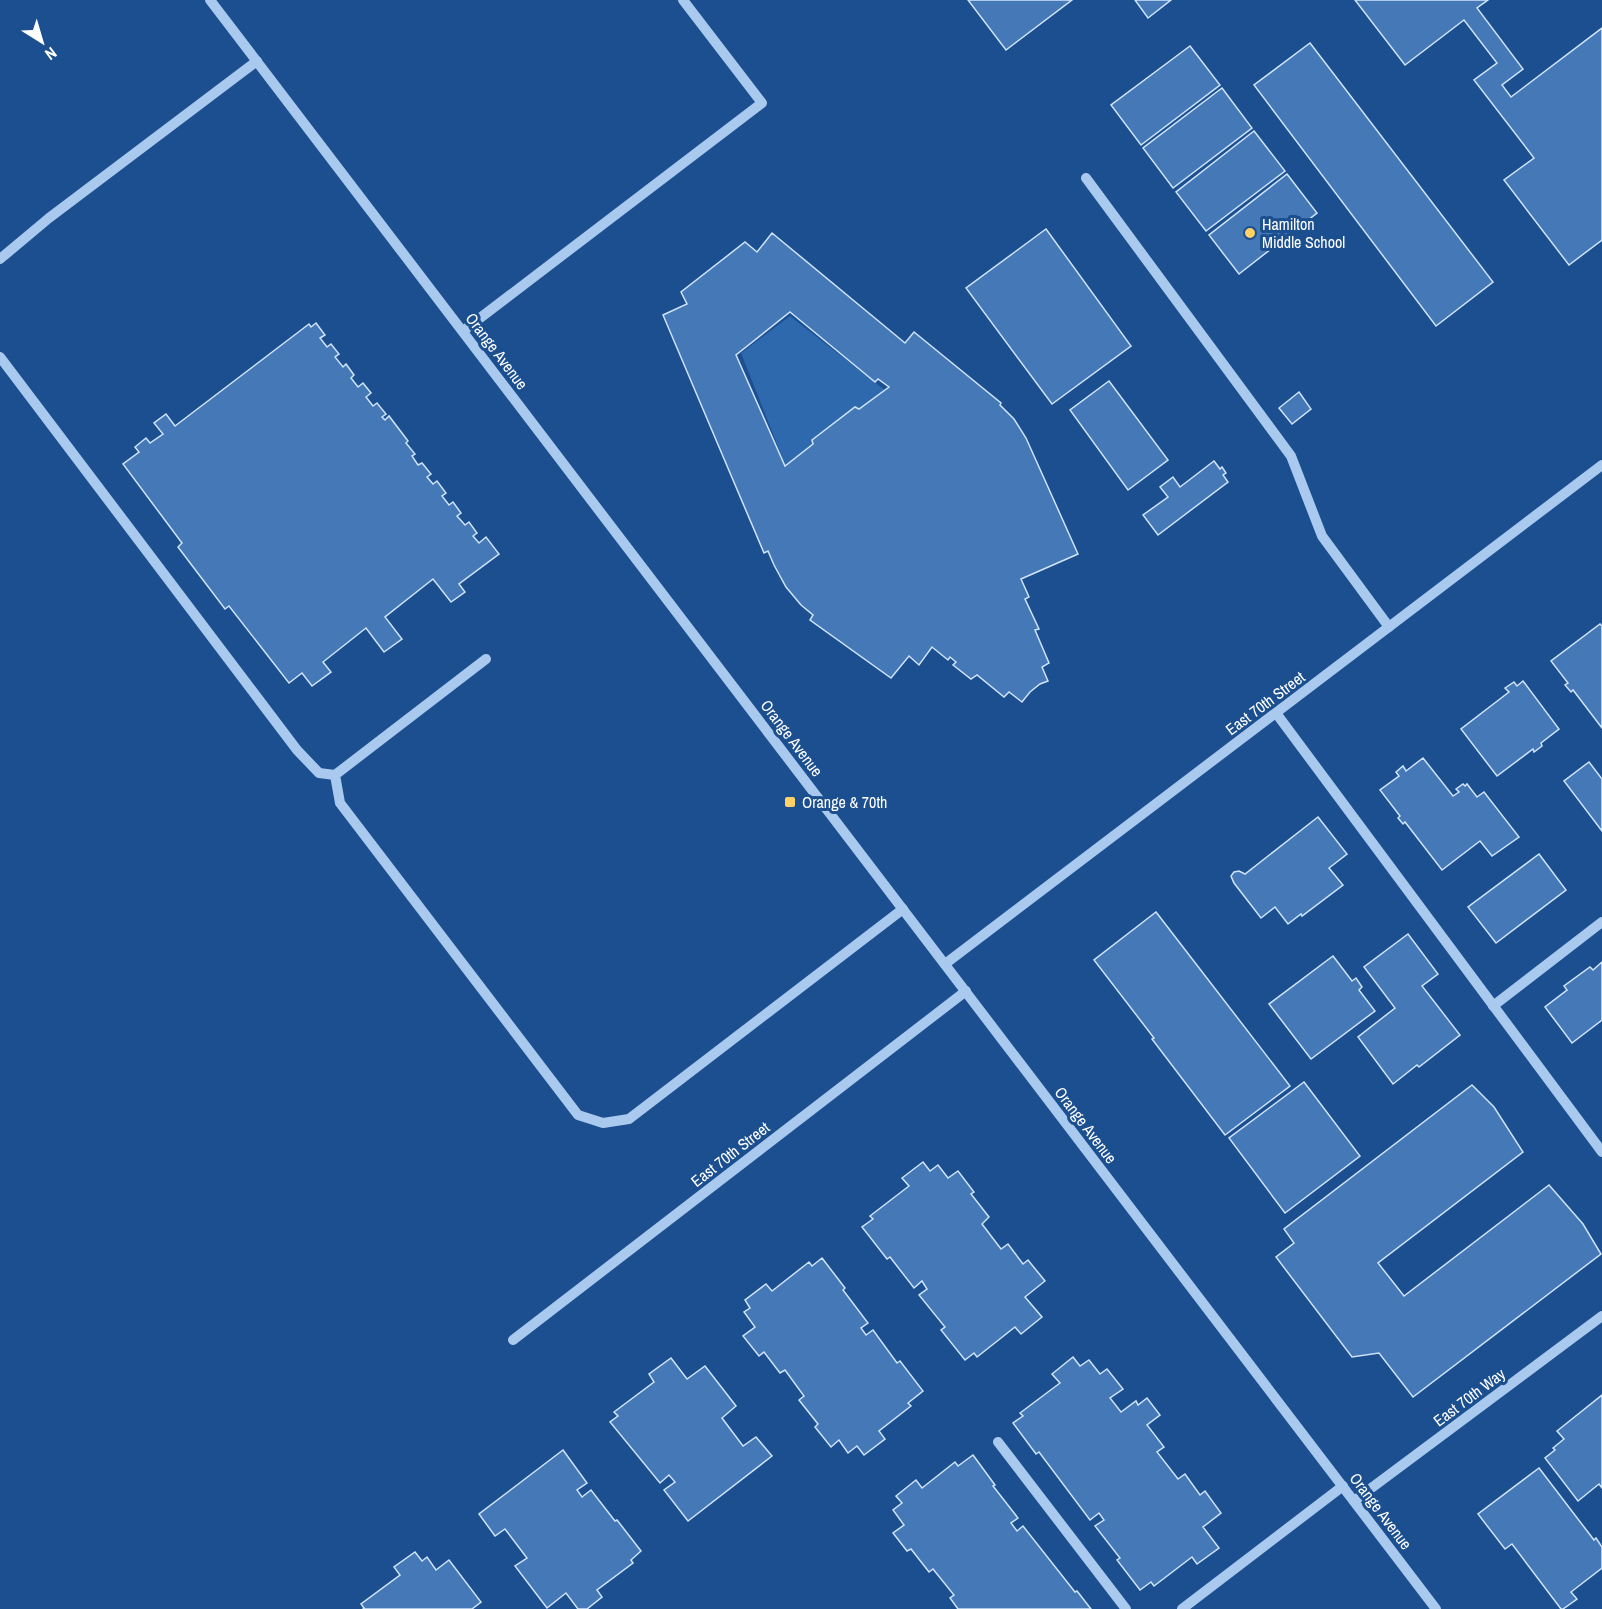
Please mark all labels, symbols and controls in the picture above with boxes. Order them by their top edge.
north arrow [12,12,72,72]
text: N [41,42,61,66]
place label: Hamilton Middle School [1262,213,1345,253]
marker: Hamilton Middle School [1243,226,1257,240]
street label: Orange Avenue [461,308,533,394]
street label: East 70th Street [1221,666,1309,740]
street label: Orange Avenue [756,695,828,781]
place label: Orange & 70th [802,791,887,813]
marker: Orange & 70th [783,795,797,809]
street label: Orange Avenue [1050,1082,1122,1168]
street label: East 70th Street [686,1116,774,1192]
street label: East 70th Way [1428,1362,1510,1431]
street label: Orange Avenue [1345,1468,1417,1554]

